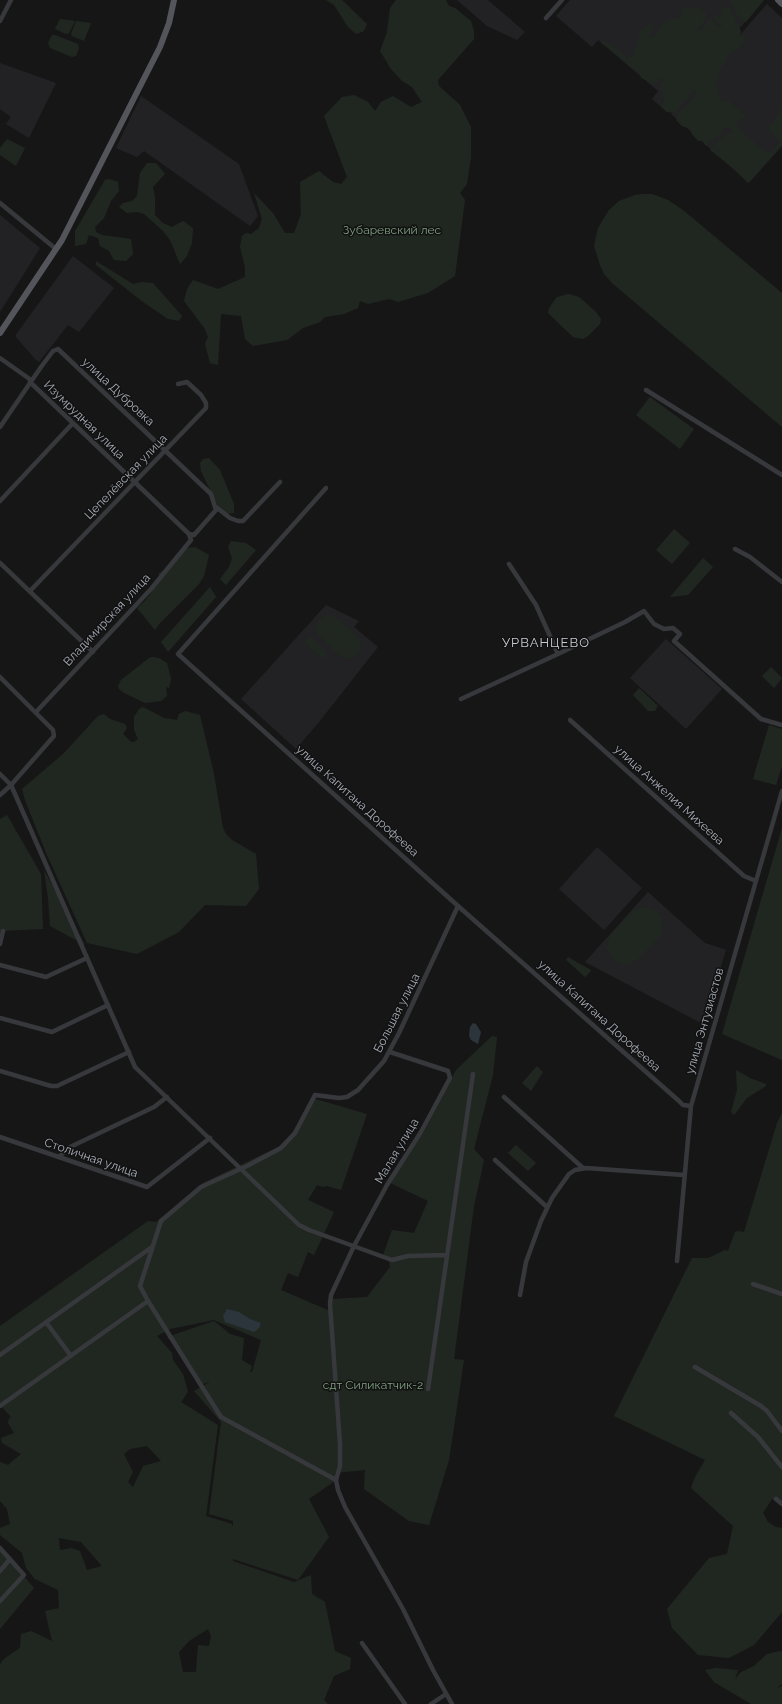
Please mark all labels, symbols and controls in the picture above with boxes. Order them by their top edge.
park label: Зубаревский лес [343,223,441,237]
street label: улица Дубровка [79,355,157,429]
street label: Изумрудная улица [41,378,127,462]
street label: Цепелёвская улица [82,432,170,522]
street label: Владимирская улица [60,571,154,669]
district label: УРВАНЦЕВО [502,635,590,651]
street label: улица Капитана Дорофеева [293,742,421,860]
street label: улица Анжелия Михеева [611,742,727,848]
street label: улица Капитана Дорофеева [535,957,663,1075]
street label: улица Энтузиастов [683,966,727,1076]
street label: Большая улица [371,971,423,1055]
street label: Малая улица [372,1116,422,1186]
street label: Столичная улица [42,1135,140,1181]
park label: сдт Силикатчик-2 [323,1378,423,1392]

